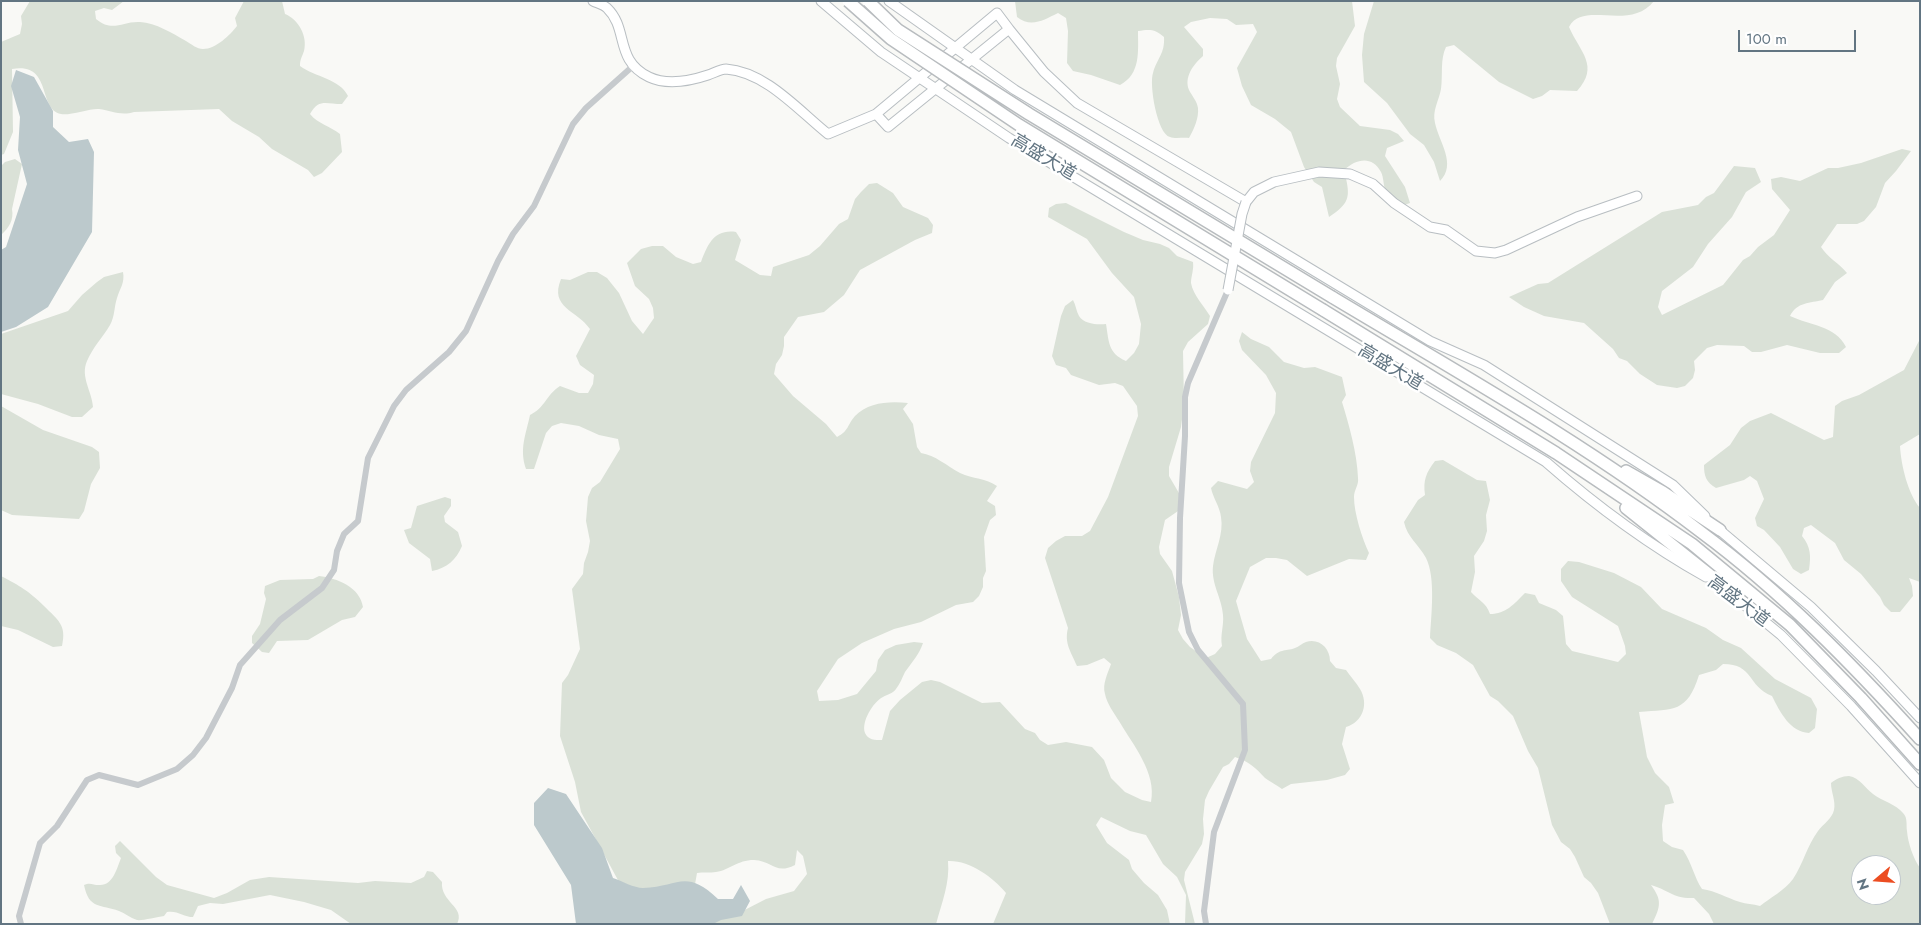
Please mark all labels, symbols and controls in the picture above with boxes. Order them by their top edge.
scale bar [1741,20,1858,52]
text: 100 m [1746,28,1787,50]
street label: 高盛大道 [1007,130,1079,186]
street label: 高盛大道 [1354,340,1426,396]
street label: 高盛大道 [1703,572,1773,632]
north arrow [1851,855,1901,905]
text: N [1851,876,1874,893]

